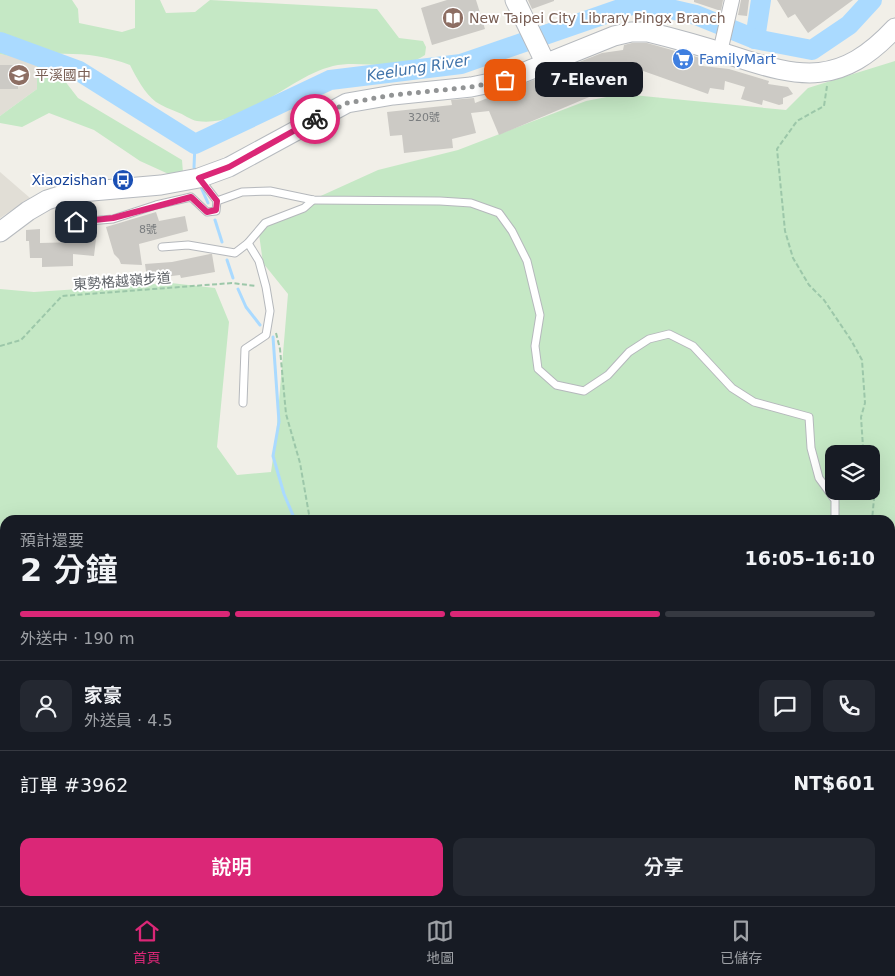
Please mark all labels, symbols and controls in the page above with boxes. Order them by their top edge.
library icon: New Taipei City Library Pingx Branch [441,6,465,30]
place label: New Taipei City Library Pingx Branch [469,10,726,26]
supermarket icon: FamilyMart [671,47,695,71]
water label: Keelung River [365,51,472,85]
place label: FamilyMart [699,51,776,67]
pin [484,59,526,101]
callout: 7-Eleven [535,62,642,98]
school or university icon: 平溪國中 [7,63,31,87]
icon: bag [491,66,519,94]
place label: 平溪國中 [35,67,91,83]
text: 7-Eleven [550,70,628,89]
courier [290,94,340,144]
icon: bike [301,105,329,133]
house number: 320號 [408,111,440,124]
bus stop icon: Xiaozishan [111,168,135,192]
place label: Xiaozishan [32,172,107,188]
pin [55,201,97,243]
icon: home [62,208,90,236]
house number: 8號 [139,223,157,236]
street label: 東勢格越嶺步道 [73,270,171,292]
map controls [825,445,880,500]
button: layers [825,445,880,500]
text: 預計還要 [20,531,84,550]
text: 16:05–16:10 [745,547,875,569]
text: 2 分鐘 [20,551,117,589]
text: 外送中 · 190 m [20,629,134,648]
button: person [20,680,72,732]
button: chat [759,680,811,732]
button: phone [823,680,875,732]
text: 家豪 [84,684,122,706]
text: 外送員 · 4.5 [84,711,173,730]
text: NT$601 [793,772,875,794]
text: 訂單 #3962 [20,774,128,796]
button: 說明 [20,838,443,896]
button: 分享 [453,838,875,896]
tab: 首頁 [133,917,161,967]
tab: 地圖 [426,917,454,967]
tab: 已儲存 [720,917,762,967]

